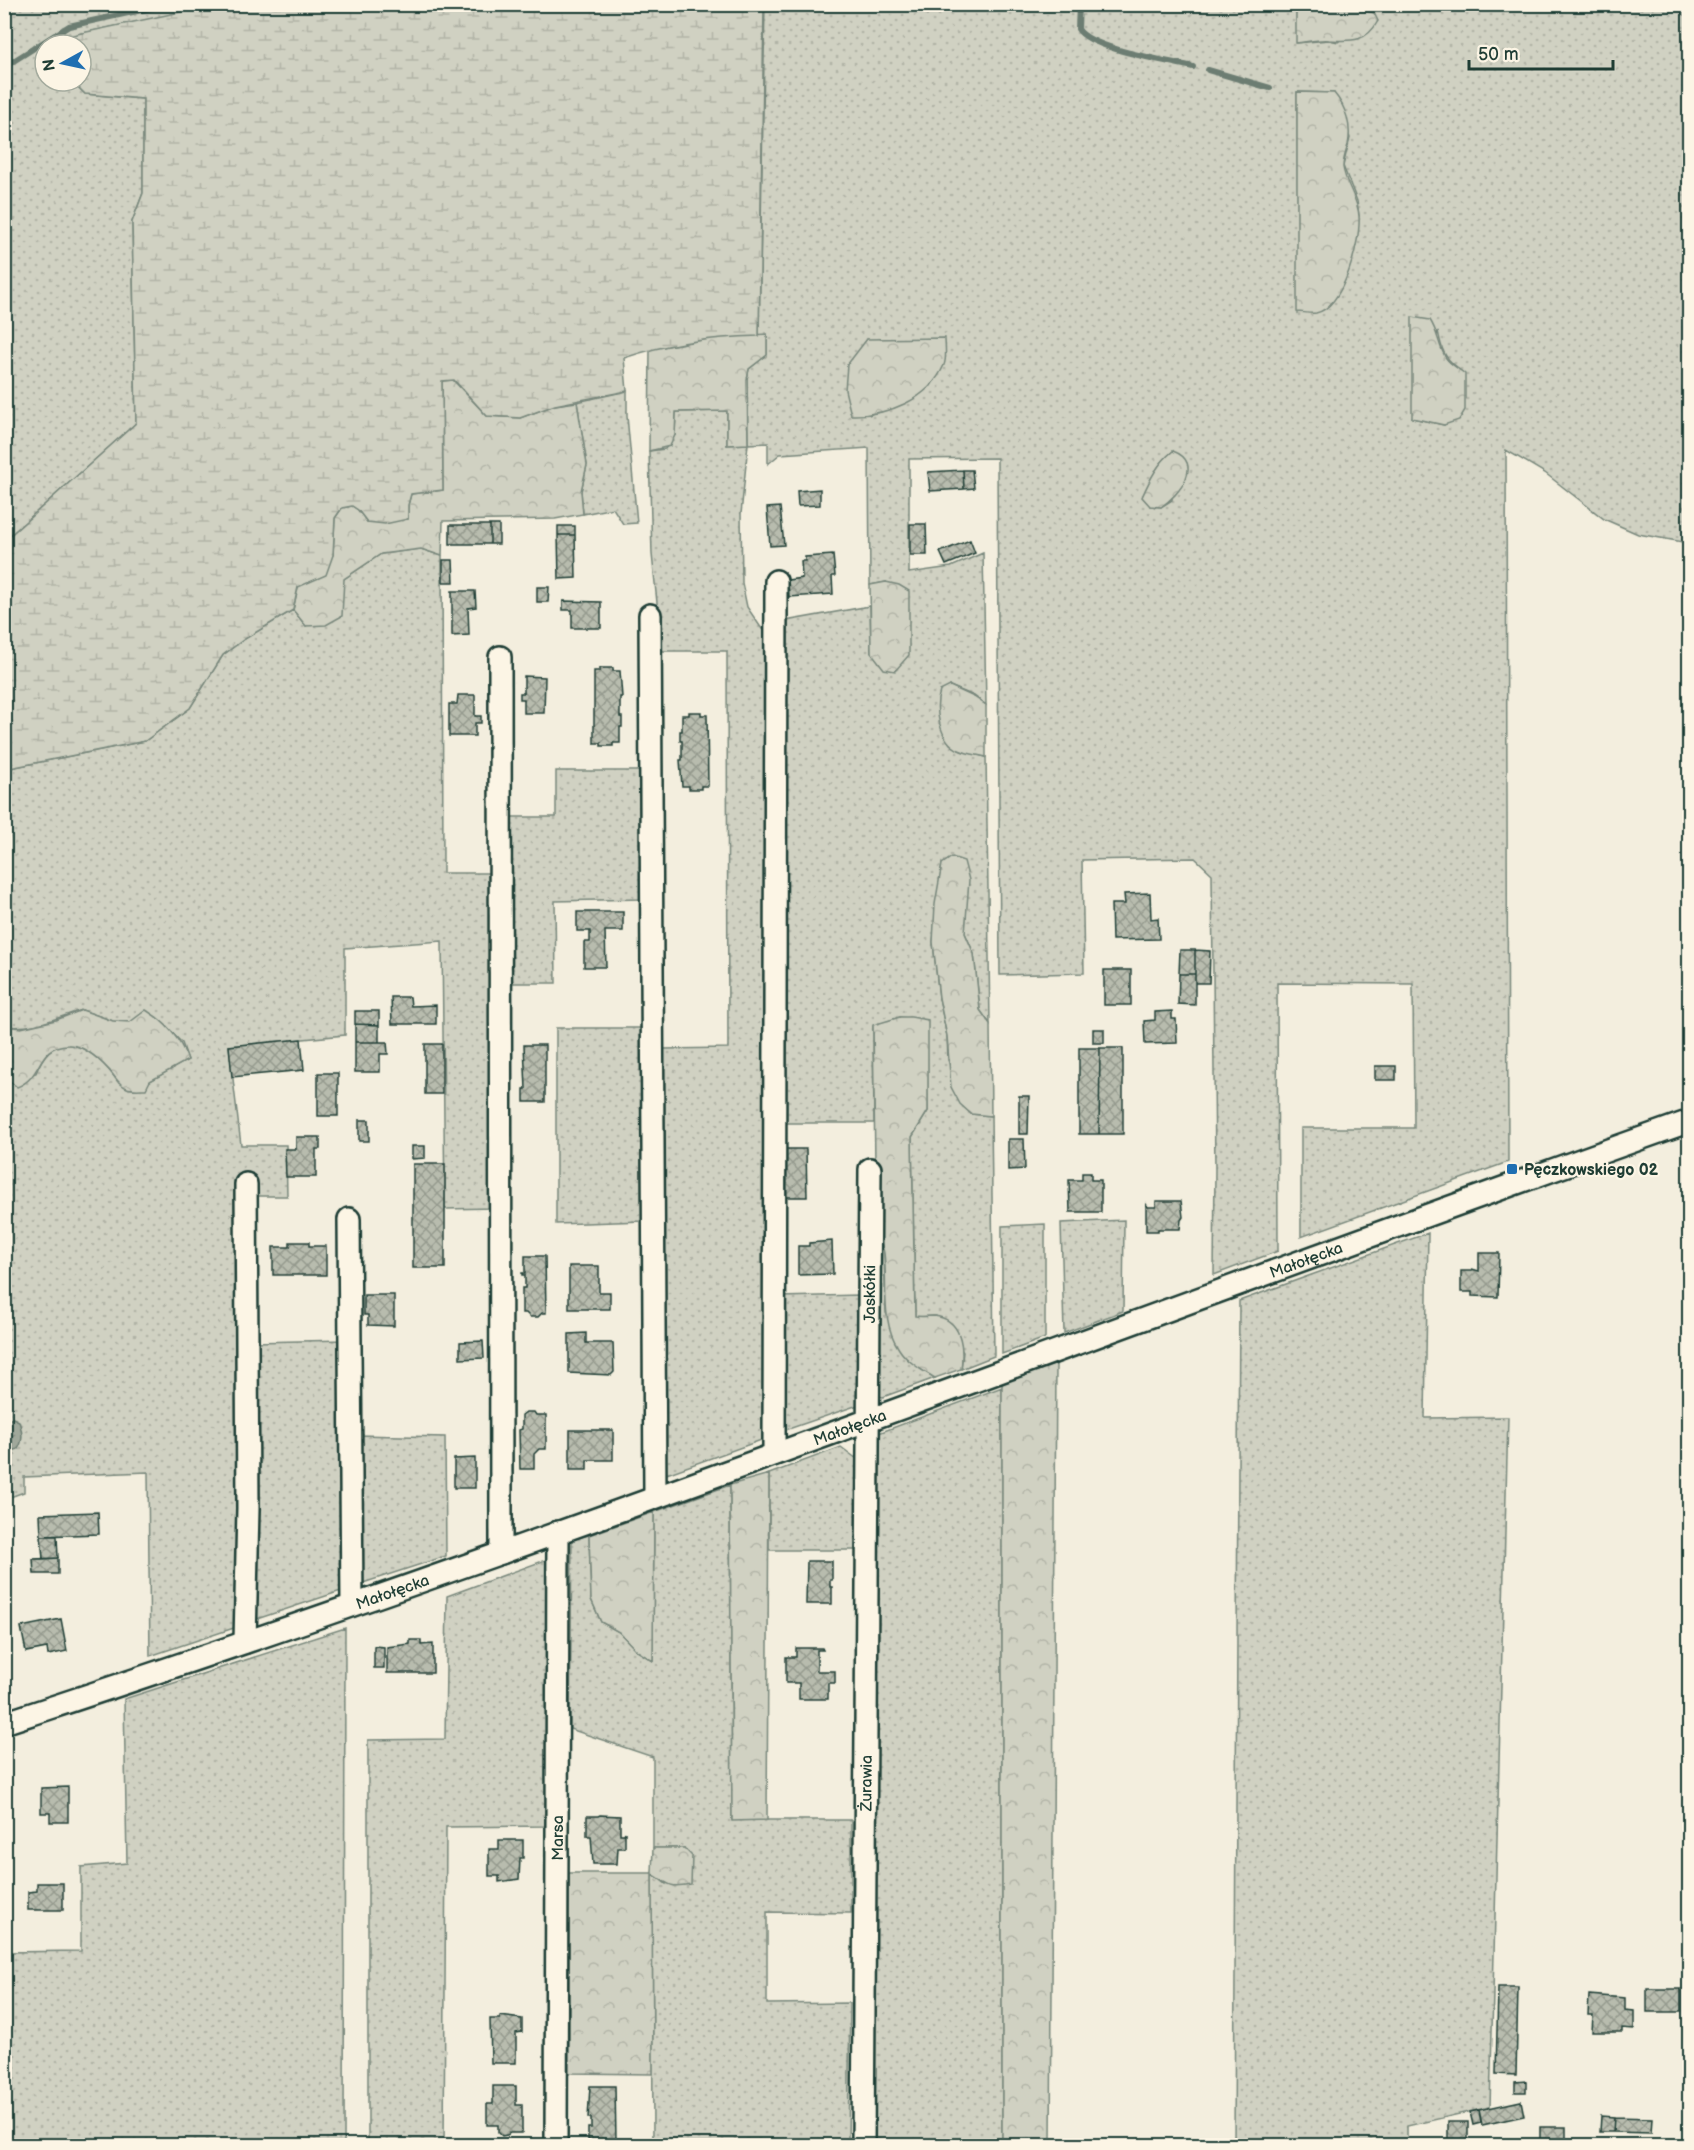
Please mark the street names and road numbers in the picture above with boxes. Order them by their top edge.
street label: Małołęcka [1267,1239,1346,1283]
street label: Jaskółki [861,1265,880,1323]
street label: Małołęcka [811,1406,889,1450]
street label: Małołęcka [354,1571,432,1614]
street label: Żurawia [855,1755,877,1812]
street label: Marsa [549,1815,568,1861]

